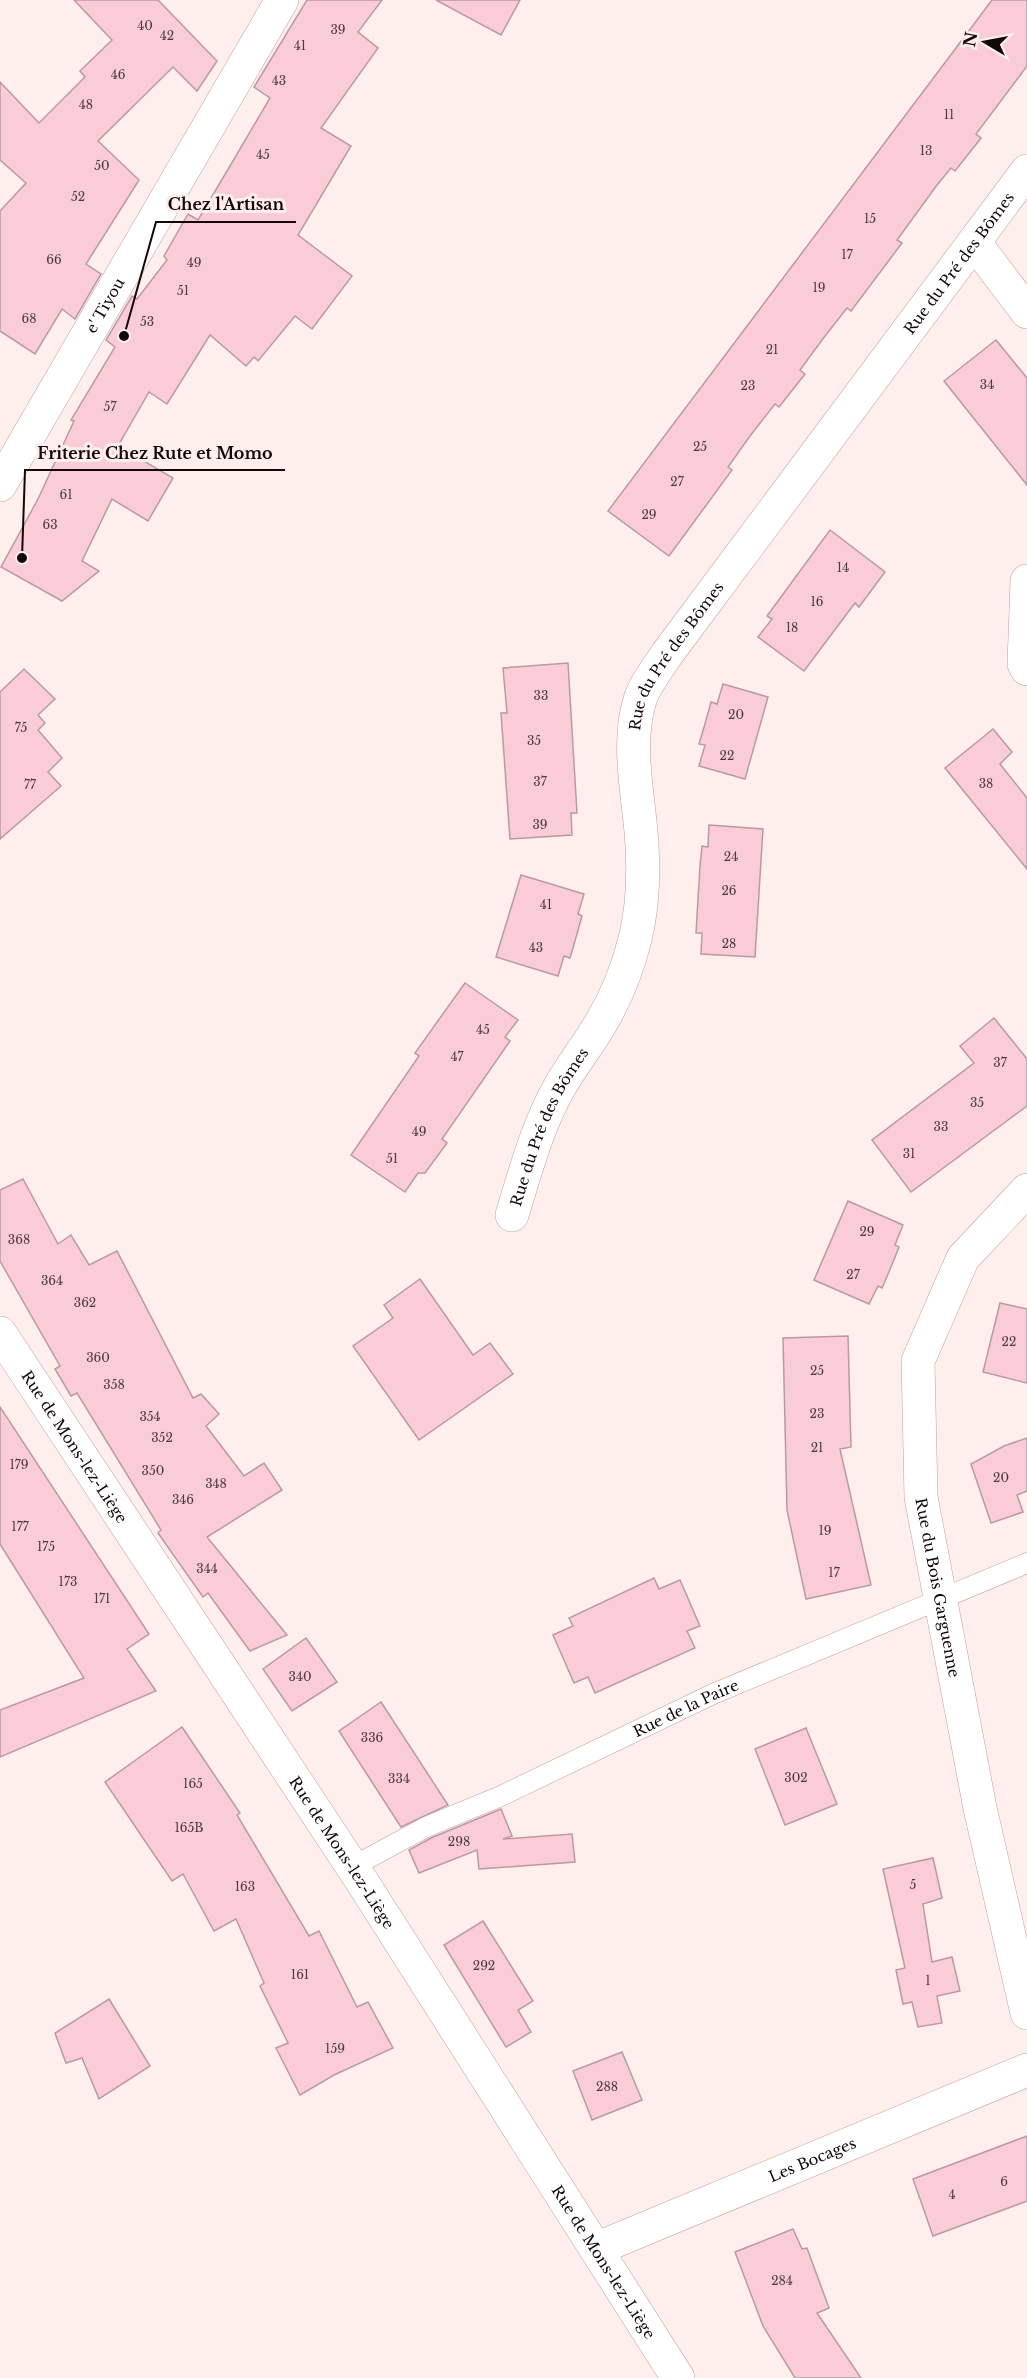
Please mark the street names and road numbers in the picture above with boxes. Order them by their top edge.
street label: Rue du Pré des Bômes [899,188,1018,338]
street label: e' Tiyou [81,274,128,336]
street label: Rue du Pré des Bômes [625,578,727,731]
street label: Rue du Pré des Bômes [506,1043,592,1208]
street label: Rue de Mons-lez-Liège [18,1367,132,1526]
street label: Rue du Bois Garguenne [912,1496,965,1679]
street label: Rue de la Paire [630,1675,741,1741]
street label: Rue de Mons-lez-Liège [286,1772,399,1932]
street label: Les Bocages [766,2133,859,2186]
street label: Rue de Mons-lez-Liège [548,2181,660,2342]

